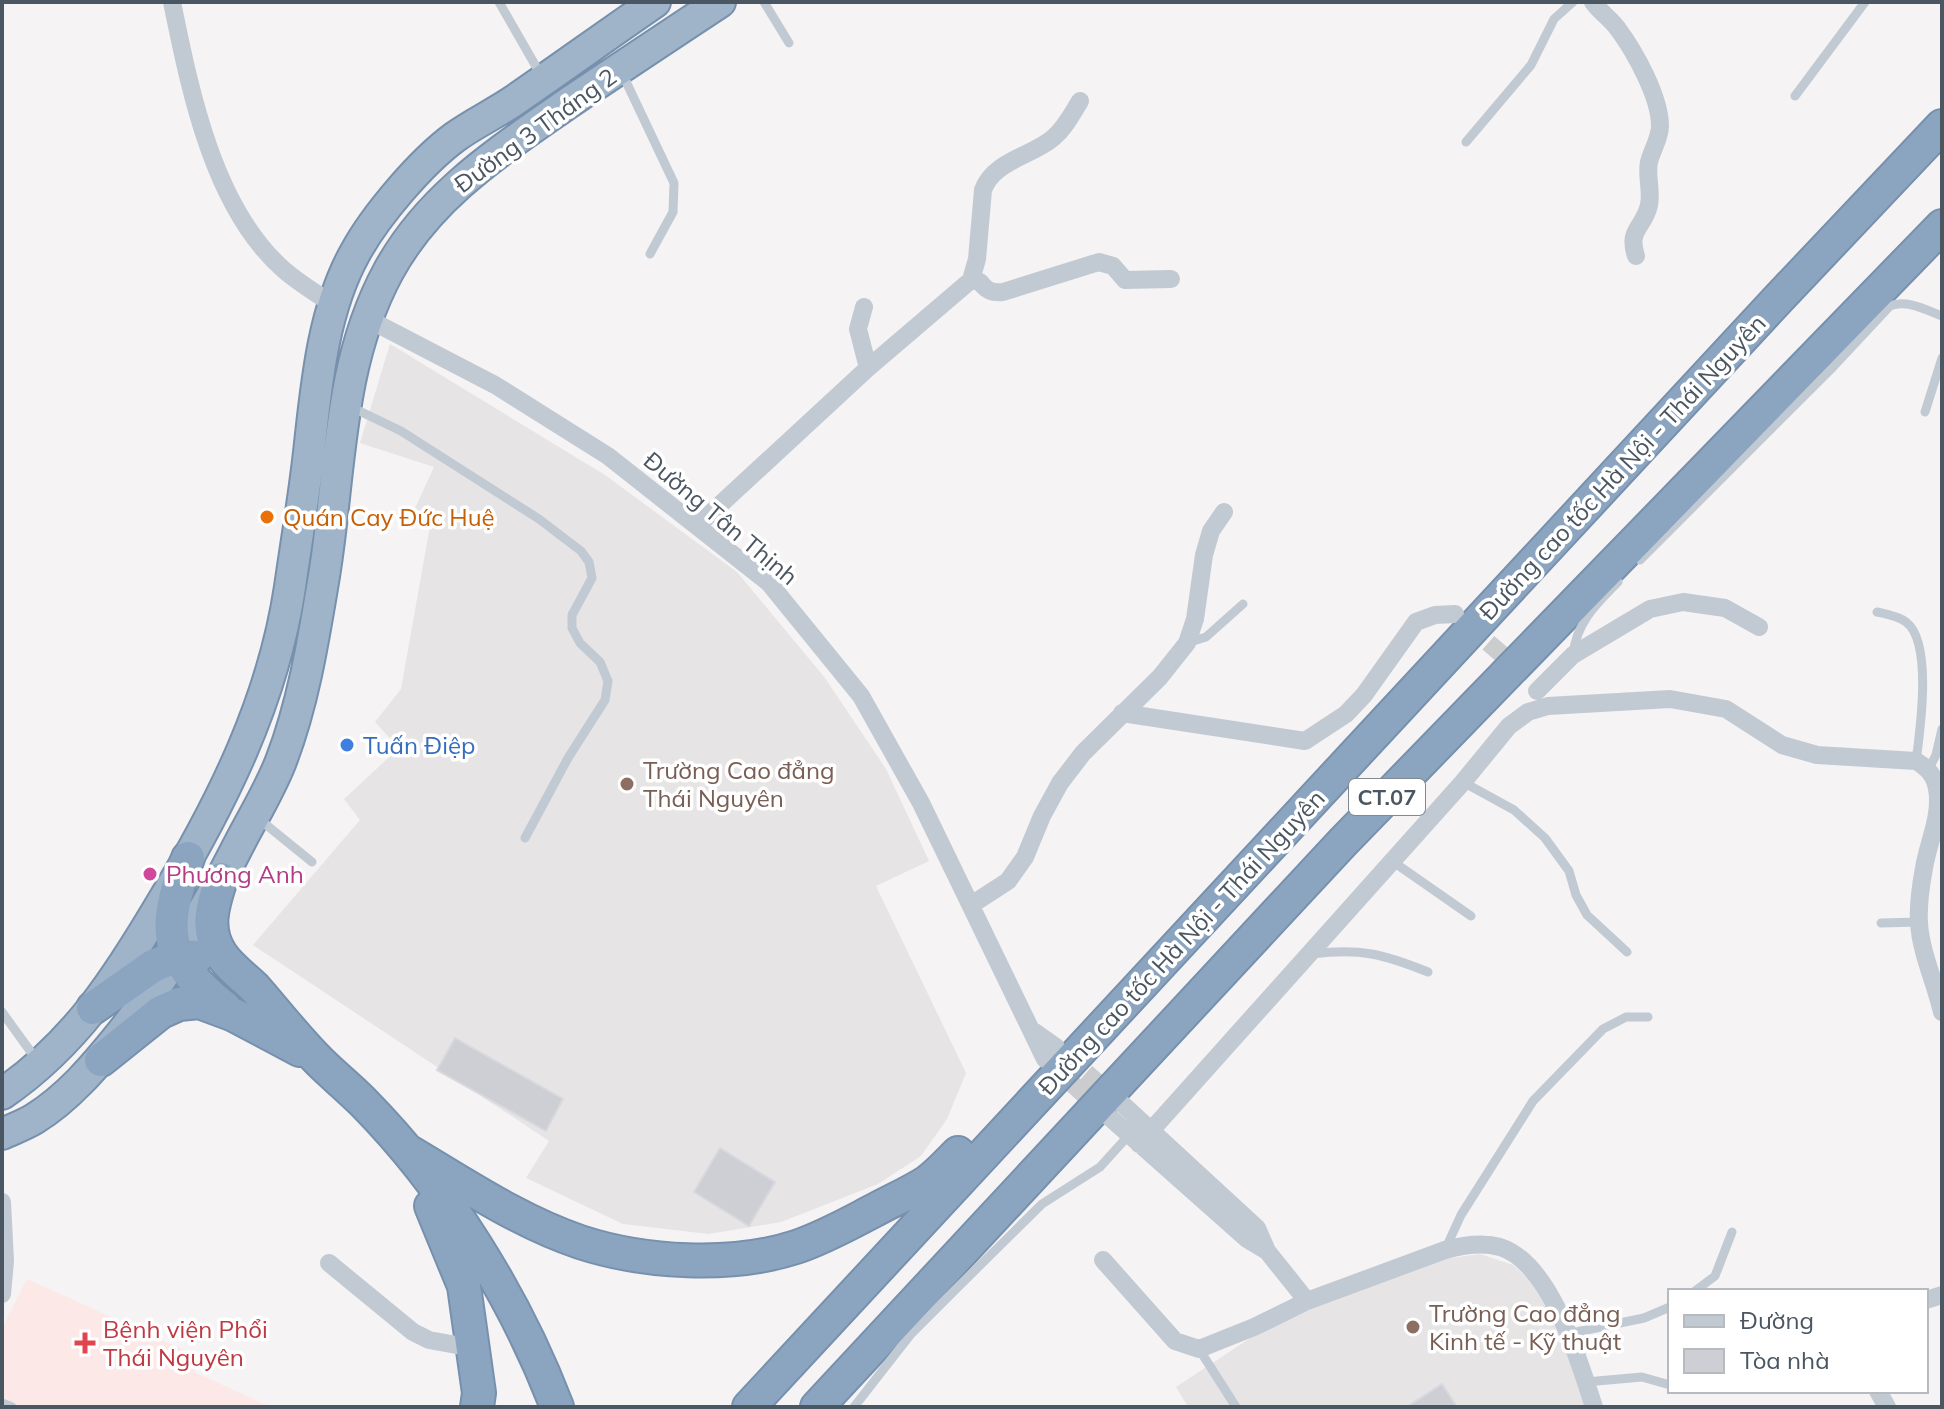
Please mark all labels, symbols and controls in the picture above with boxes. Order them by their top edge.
street label: Đường 3 Tháng 2 [448,61,622,199]
street label: Đường cao tốc Hà Nội - Thái Nguyên [1472,308,1772,626]
street label: Đường Tân Thịnh [638,445,804,591]
place label: Quán Cay Đức Huệ [283,502,495,532]
marker: Quán Cay Đức Huệ [258,508,276,526]
place label: Tuấn Điệp [363,730,475,760]
marker: Tuấn Điệp [338,736,356,754]
place label: Trường Cao đẳng Thái Nguyên [643,755,834,813]
marker: Trường Cao đẳng Thái Nguyên [618,775,636,793]
road number: CT.07 [1349,779,1425,815]
street label: Đường cao tốc Hà Nội - Thái Nguyên [1031,783,1331,1101]
place label: Phương Anh [166,859,304,889]
marker: Phương Anh [141,865,159,883]
legend [1668,1289,1928,1393]
place label: Trường Cao đẳng Kinh tế - Kỹ thuật [1429,1298,1621,1356]
text: Đường [1740,1305,1814,1335]
place label: Bệnh viện Phổi Thái Nguyên [103,1314,268,1372]
marker: Trường Cao đẳng Kinh tế - Kỹ thuật [1404,1318,1422,1336]
marker: Bệnh viện Phổi Thái Nguyên [74,1332,96,1354]
text: Tòa nhà [1740,1345,1830,1375]

